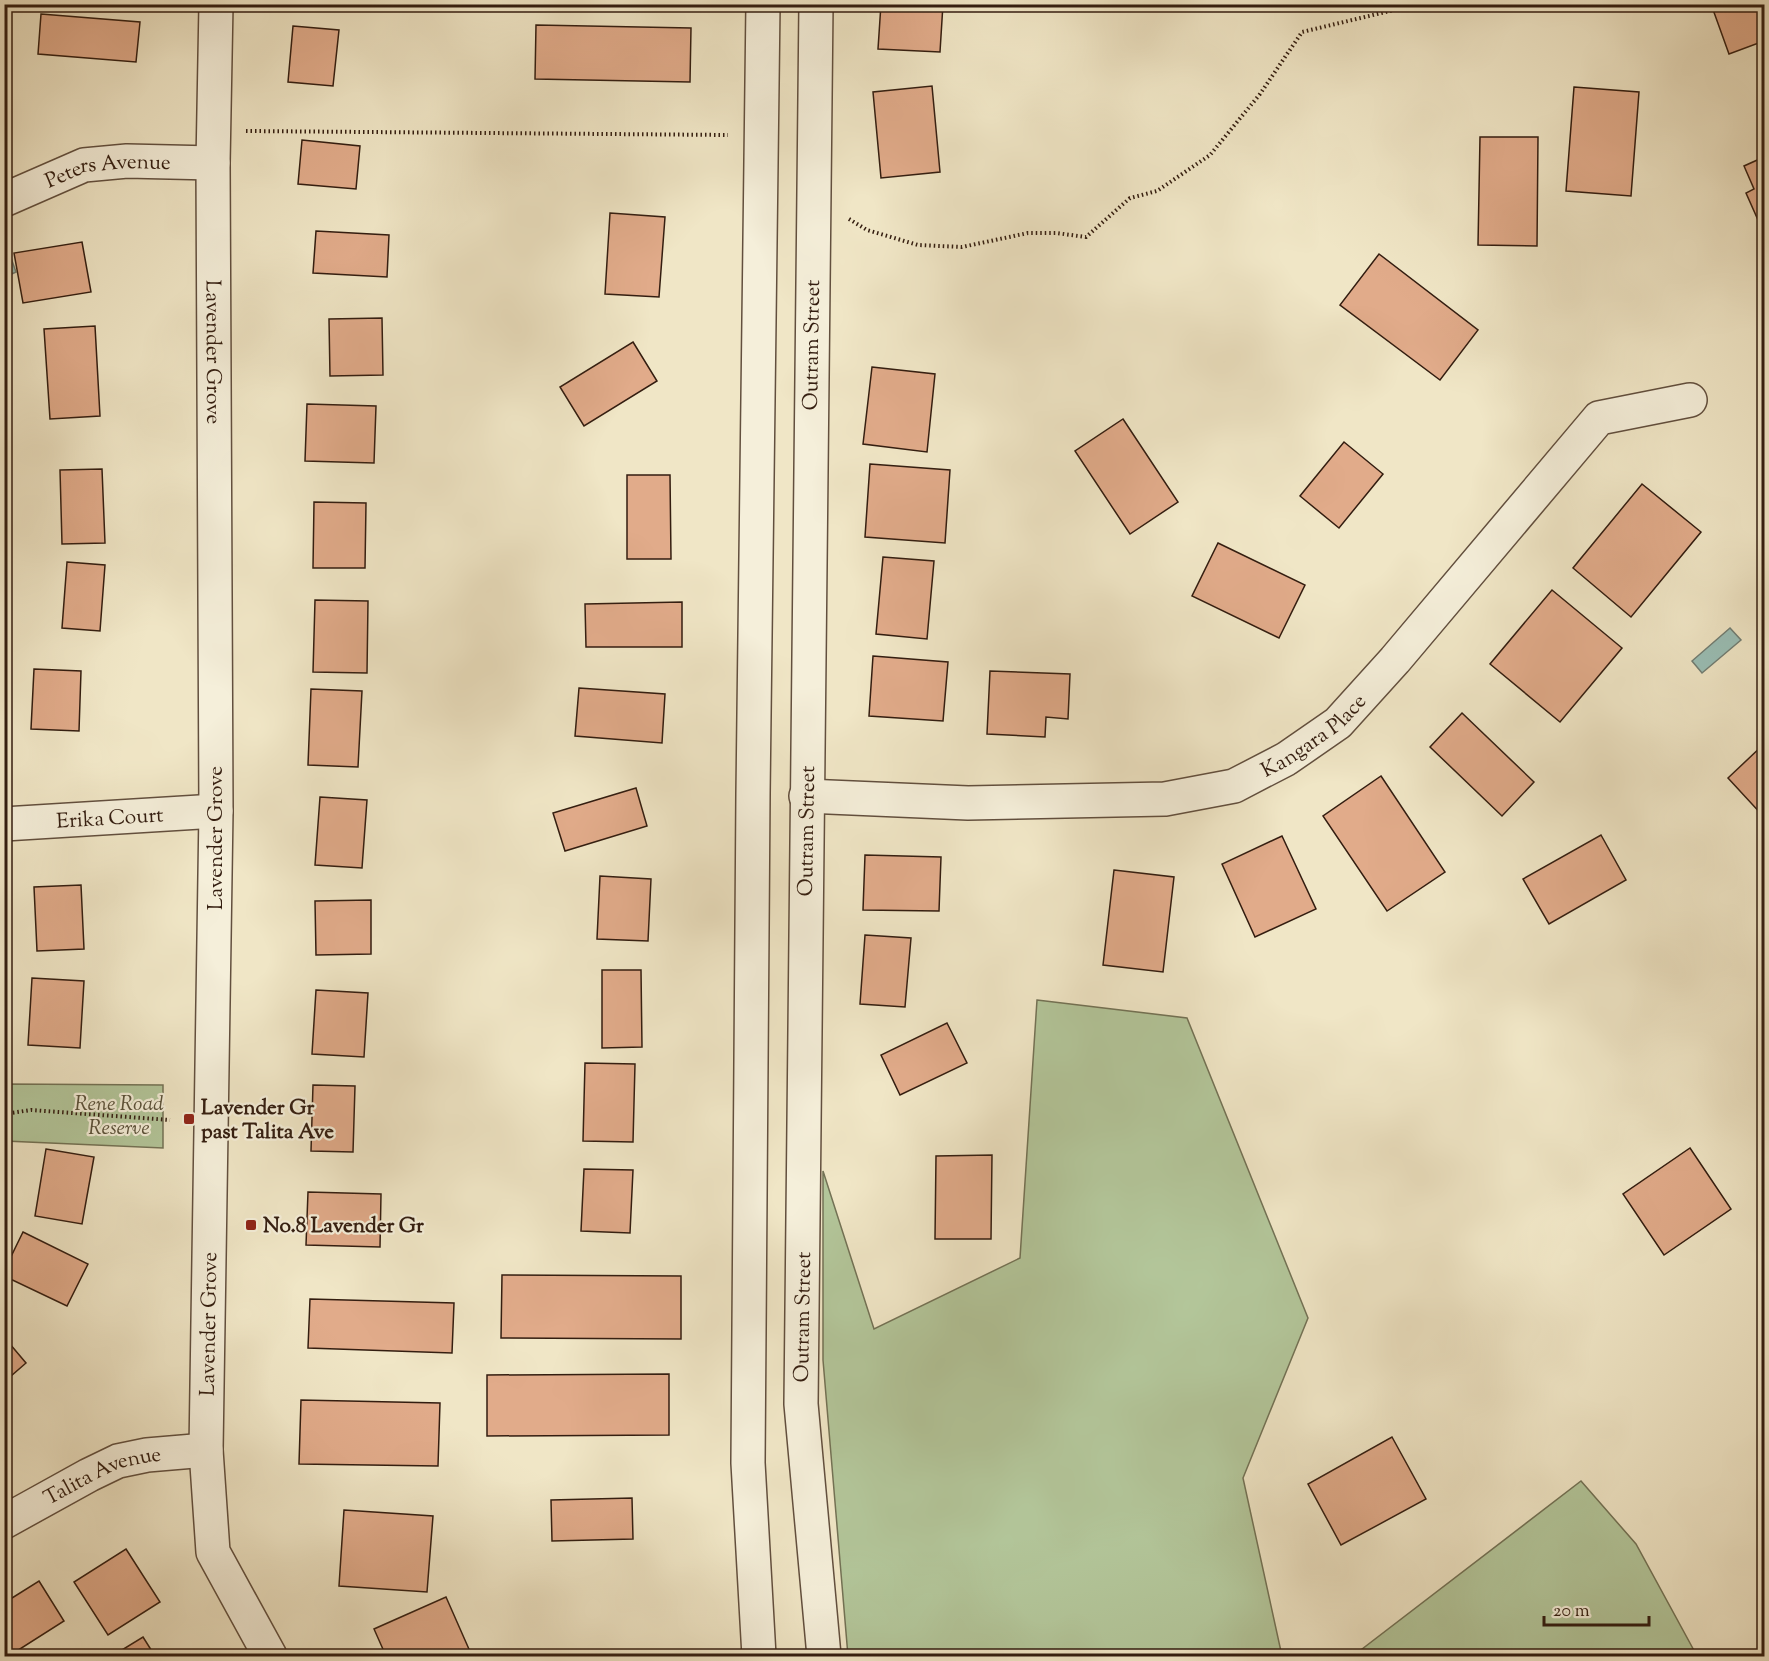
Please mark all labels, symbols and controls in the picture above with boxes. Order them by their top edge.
street label: Peters Avenue [41,148,171,197]
street label: Outram Street [797,279,829,411]
street label: Lavender Grove [197,280,227,424]
street label: Kangara Place [1256,688,1374,786]
street label: Outram Street [792,765,824,897]
street label: Lavender Grove [202,766,232,910]
street label: Erika Court [56,801,164,838]
park label: Rene Road Reserve [74,1090,164,1144]
place label: Lavender Gr past Talita Ave [201,1094,334,1148]
marker: Lavender Gr past Talita Ave [182,1112,196,1126]
place label: No.8 Lavender Gr [263,1212,424,1242]
marker: No.8 Lavender Gr [244,1218,258,1232]
street label: Outram Street [788,1251,820,1383]
street label: Lavender Grove [194,1252,226,1396]
street label: Talita Avenue [39,1441,162,1514]
scale bar [1544,1589,1649,1627]
text: 20 m [1553,1599,1590,1625]

